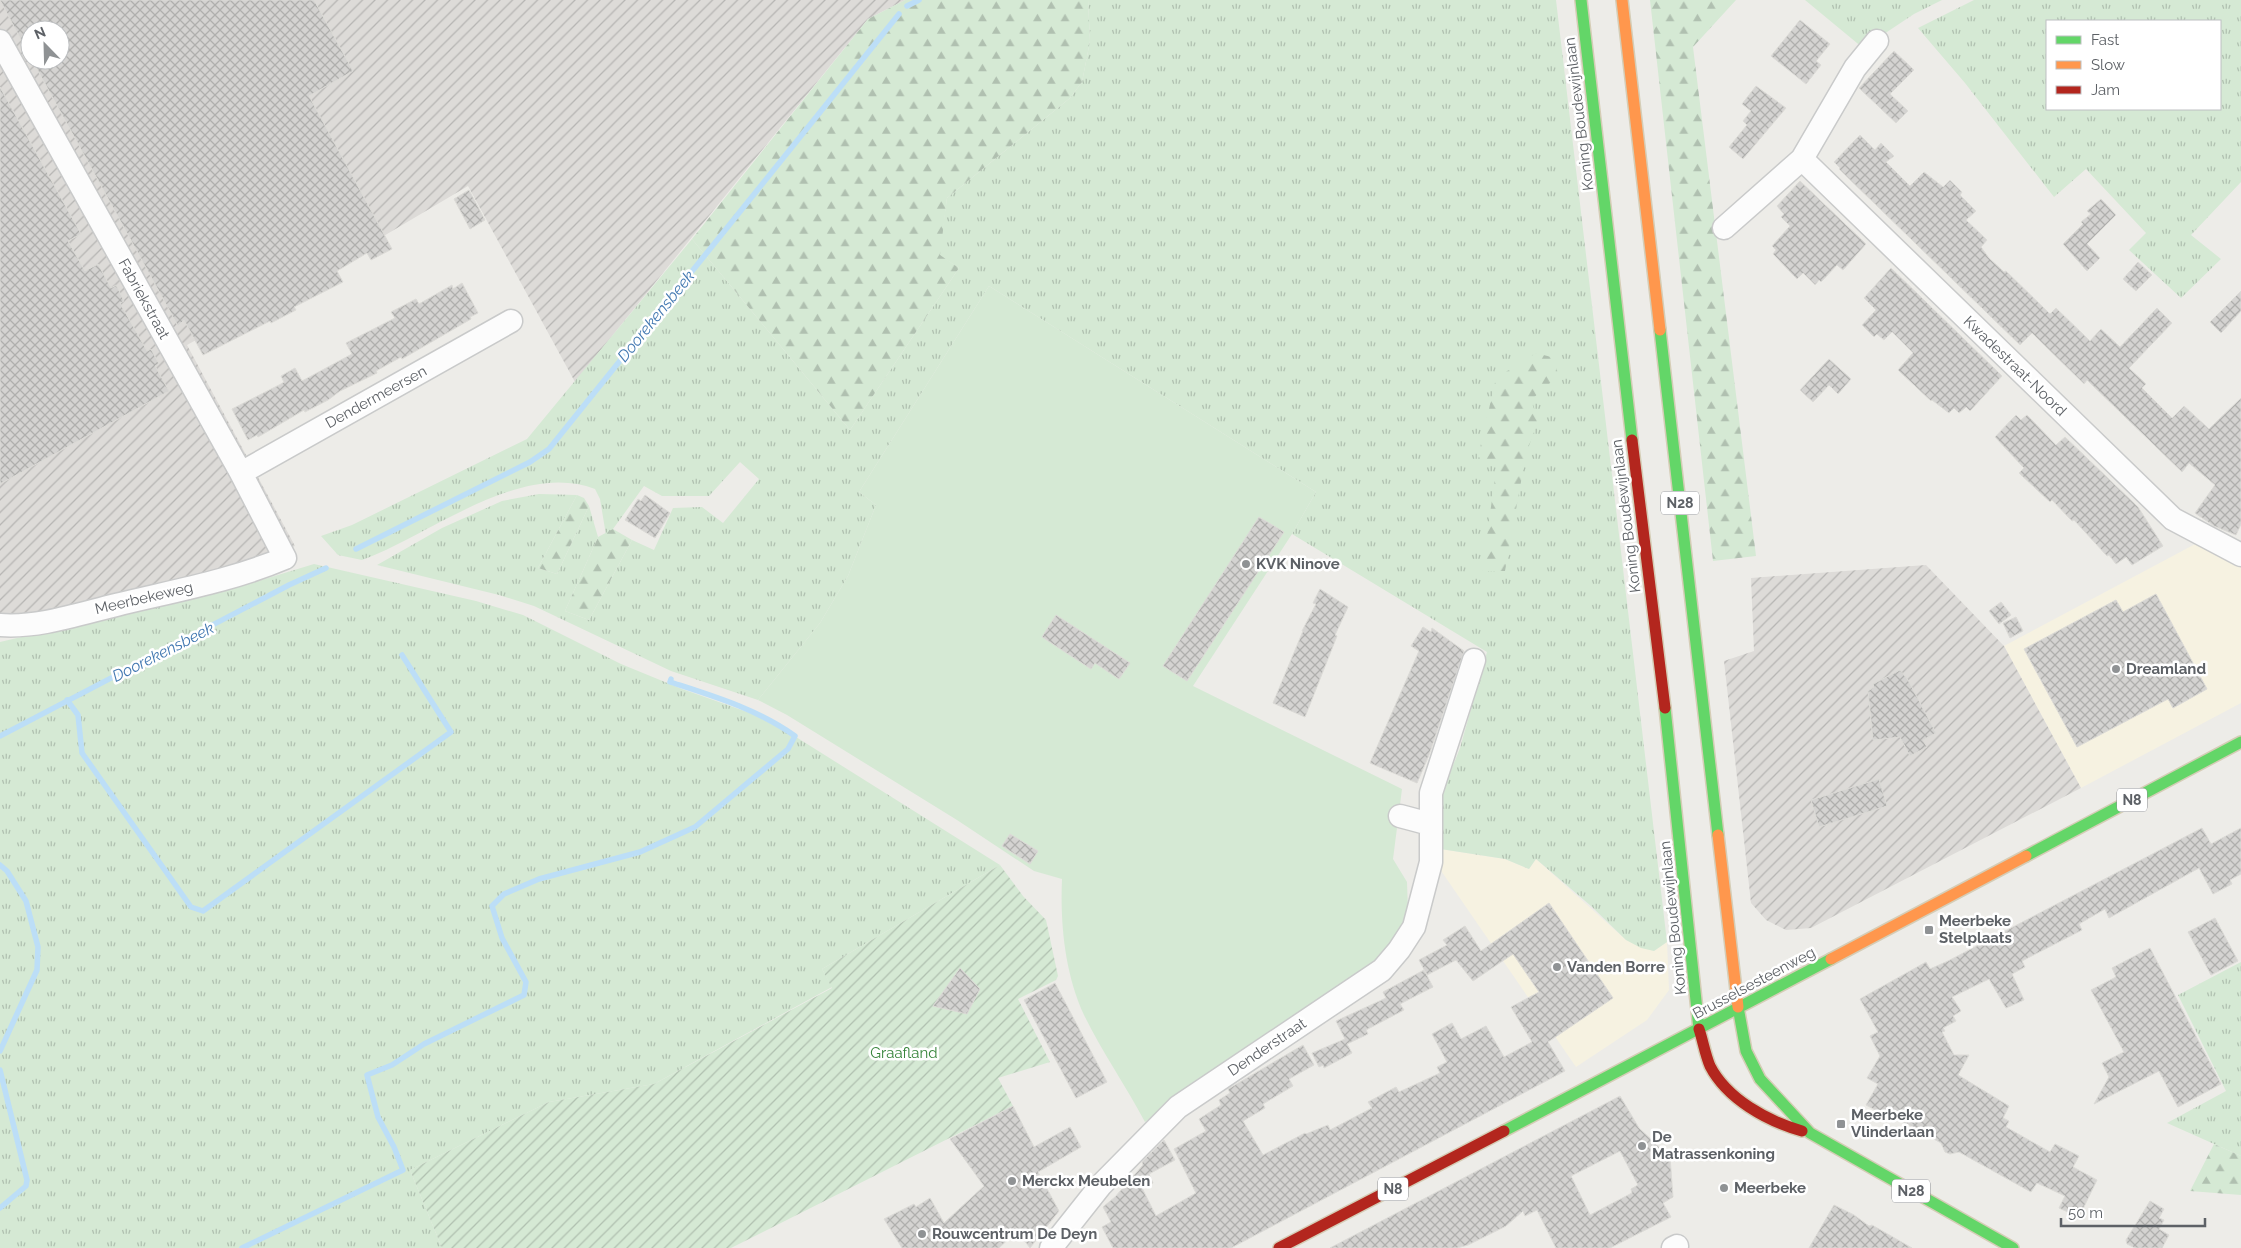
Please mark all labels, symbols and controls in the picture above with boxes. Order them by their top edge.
north arrow [20,20,70,70]
legend [2046,20,2221,110]
text: N [32,24,48,42]
text: Fast [2091,31,2119,49]
street label: Koning Boudewijnlaan [1561,36,1597,192]
text: Slow [2091,56,2125,74]
text: Jam [2091,81,2120,99]
street label: Fabriekstraat [114,256,174,342]
water label: Doorekensbeek [613,266,699,365]
street label: Kwadestraat-Noord [1960,312,2070,420]
street label: Dendermeersen [322,362,430,432]
street label: Koning Boudewijnlaan [1608,438,1644,594]
road number: N28 [1661,492,1699,514]
place label: KVK Ninove [1256,555,1340,573]
marker: KVK Ninove [1240,558,1252,570]
street label: Meerbekeweg [93,578,195,618]
water label: Doorekensbeek [109,618,218,686]
place label: Dreamland [2126,660,2206,678]
marker: Dreamland [2110,663,2122,675]
road number: N8 [2117,788,2147,812]
street label: Koning Boudewijnlaan [1656,840,1690,996]
place label: Meerbeke Stelplaats [1939,912,2012,947]
marker: Meerbeke Stelplaats [1923,924,1935,936]
street label: Brusselsesteenweg [1690,943,1818,1023]
place label: Vanden Borre [1567,958,1665,976]
marker: Vanden Borre [1551,961,1563,973]
street label: Denderstraat [1224,1014,1310,1080]
park label: Graafland [870,1044,938,1062]
place label: Meerbeke Vlinderlaan [1851,1106,1934,1141]
marker: Meerbeke Vlinderlaan [1835,1118,1847,1130]
place label: De Matrassenkoning [1652,1128,1775,1163]
marker: De Matrassenkoning [1636,1140,1648,1152]
place label: Merckx Meubelen [1022,1172,1150,1190]
marker: Merckx Meubelen [1006,1175,1018,1187]
road number: N8 [1378,1178,1408,1200]
place label: Meerbeke [1734,1179,1806,1197]
road number: N28 [1892,1180,1930,1202]
marker: Meerbeke [1718,1182,1730,1194]
scale bar [2061,1196,2205,1228]
text: 50 m [2068,1204,2103,1222]
place label: Rouwcentrum De Deyn [932,1225,1097,1243]
marker: Rouwcentrum De Deyn [916,1228,928,1240]

